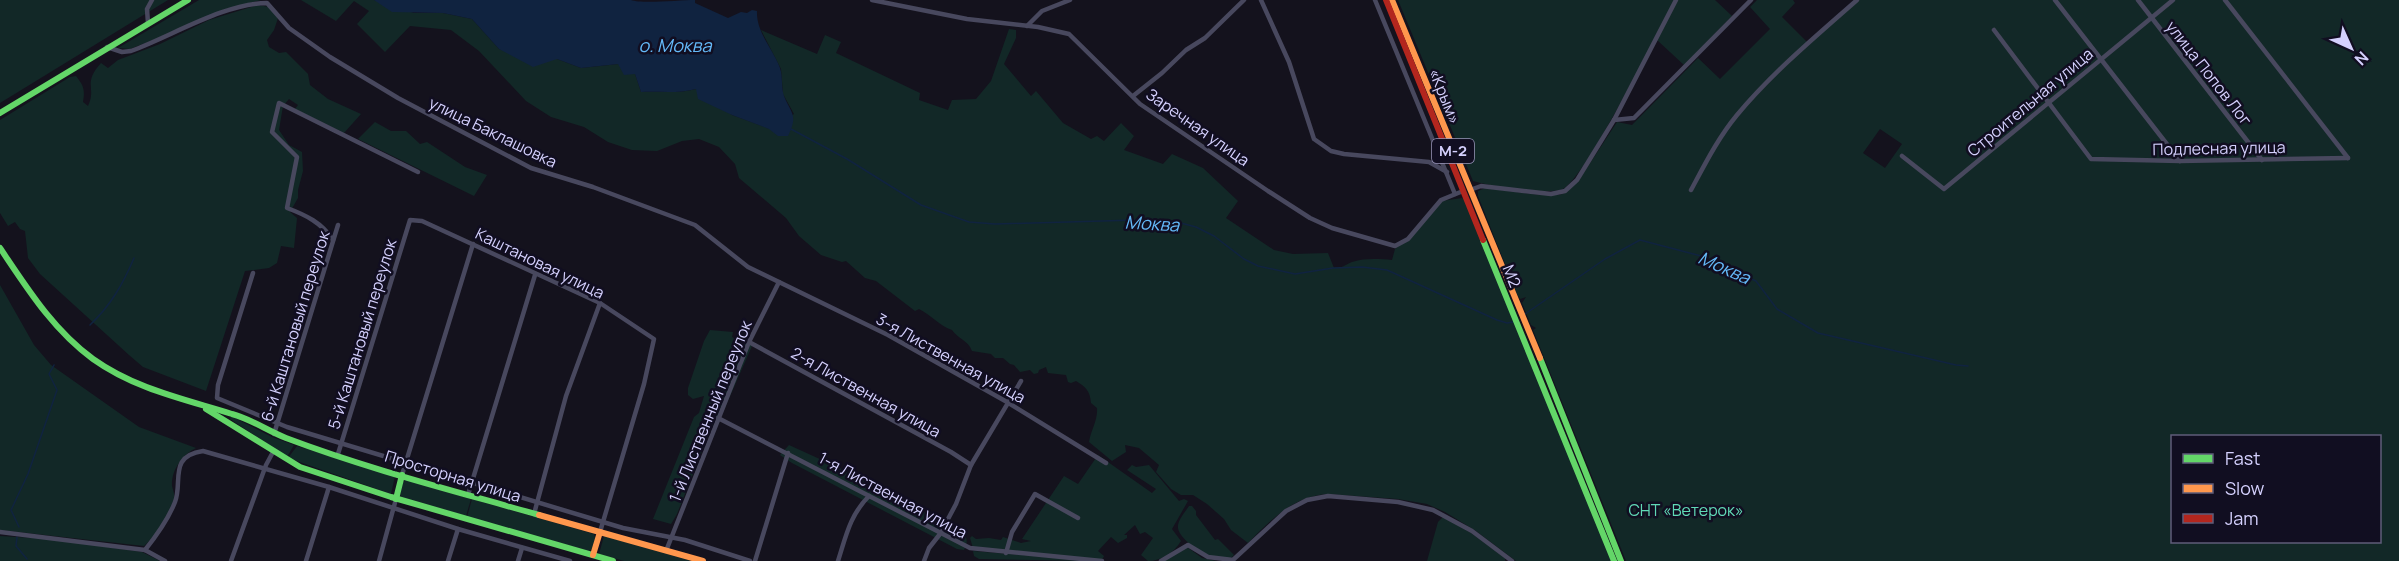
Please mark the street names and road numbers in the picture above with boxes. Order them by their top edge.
street label: улица Попов Лог [2161,16,2257,130]
street label: Строительная улица [1962,43,2098,161]
street label: «Крым» [1424,65,1466,127]
street label: Заречная улица [1142,83,1254,171]
street label: улица Баклашовка [425,91,561,173]
street label: Подлесная улица [2152,136,2286,160]
road number: М-2 [1432,139,1474,163]
street label: Каштановая улица [472,222,608,304]
street label: 6-й Каштановый переулок [255,227,335,424]
street label: 5-й Каштановый переулок [323,235,402,432]
street label: М2 [1498,261,1526,291]
street label: 3-я Лиственная улица [872,308,1030,408]
street label: 1-й Лиственный переулок [663,316,757,505]
street label: 2-я Лиственная улица [787,342,945,442]
street label: Просторная улица [382,445,524,507]
street label: 1-я Лиственная улица [815,447,971,543]

